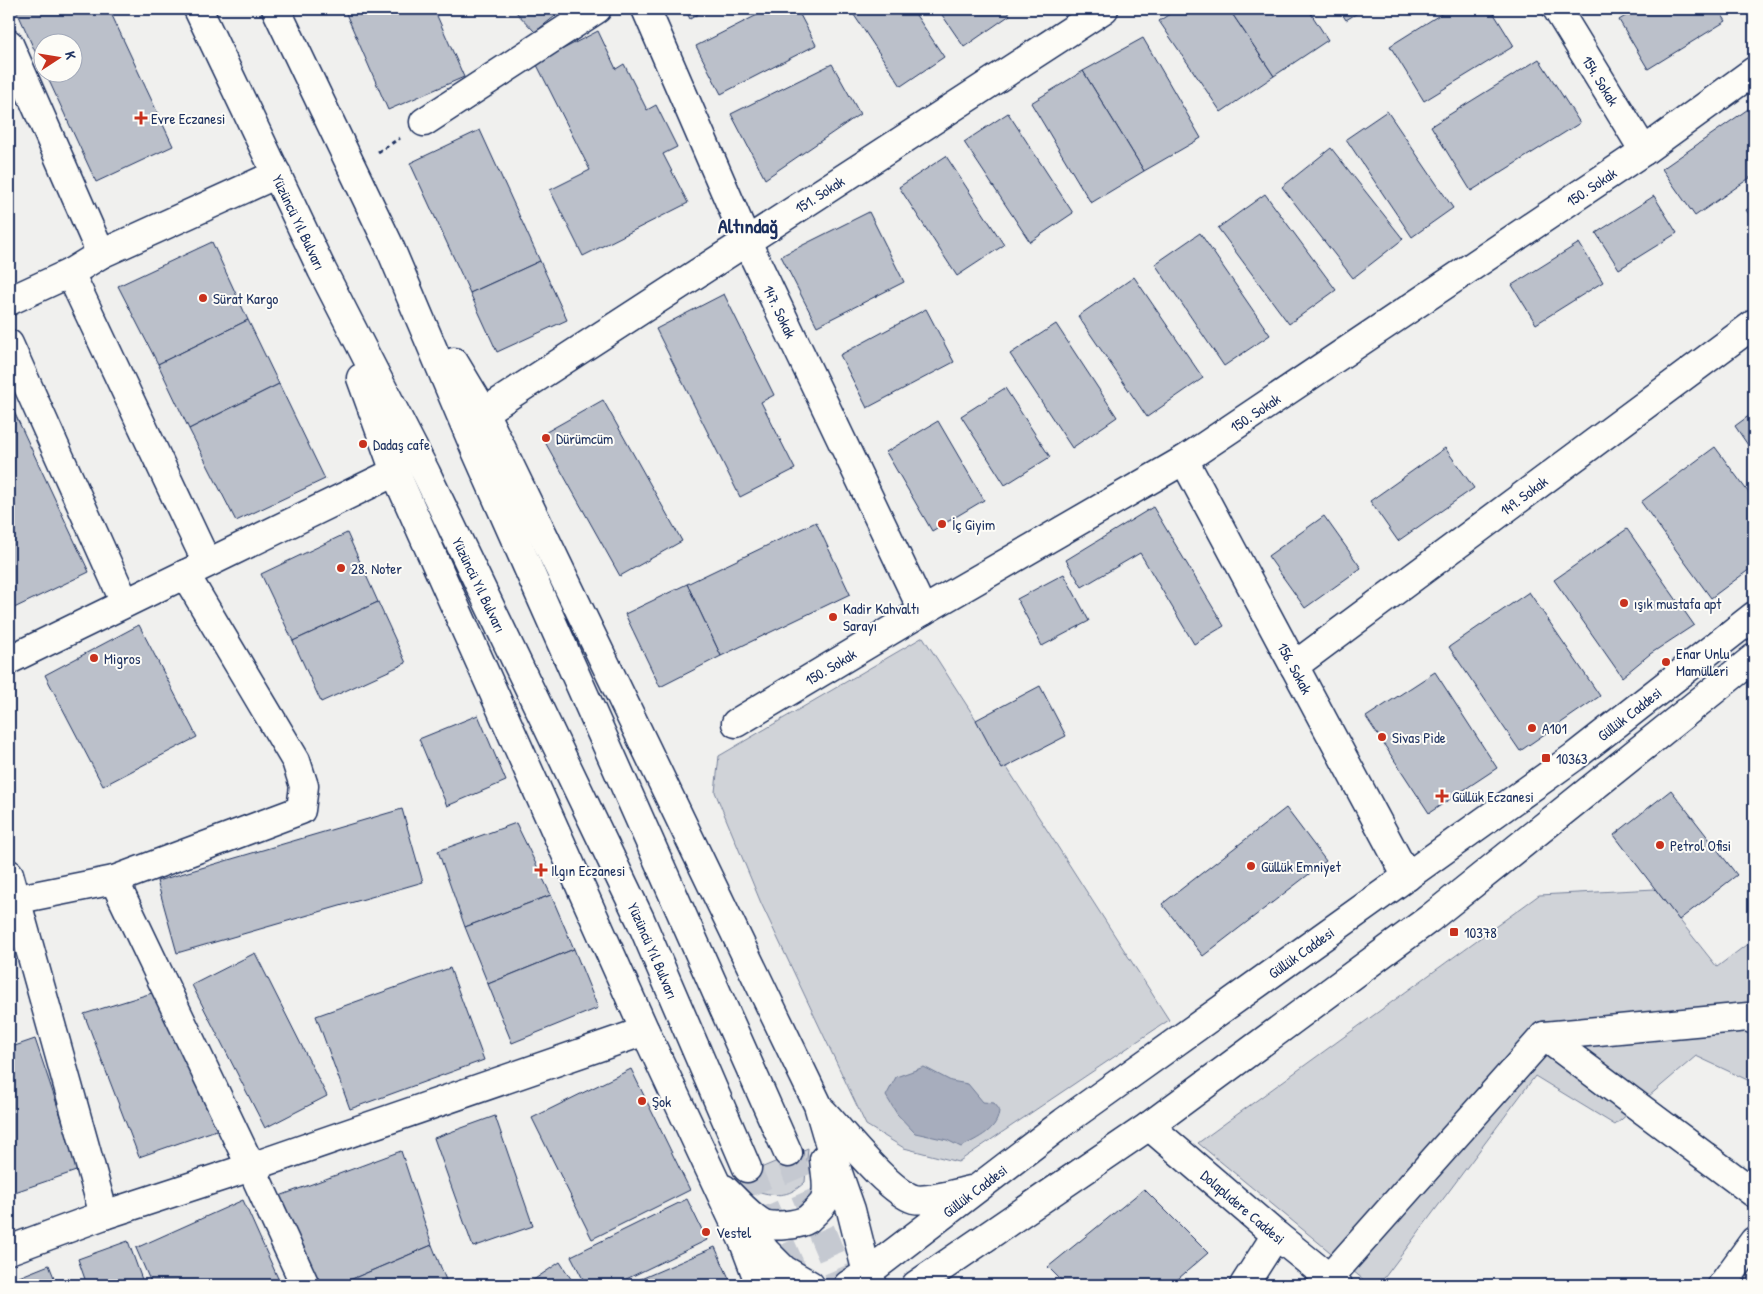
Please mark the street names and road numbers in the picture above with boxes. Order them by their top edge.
street label: 154. Sokak [1577,52,1624,110]
street label: 150. Sokak [1562,162,1620,211]
street label: 151. Sokak [790,170,848,218]
street label: Yüzüncü Yıl Bulvarı [268,171,331,273]
street label: 147. Sokak [759,282,802,342]
street label: 150. Sokak [1226,388,1284,437]
street label: 149. Sokak [1495,471,1552,520]
street label: Yüzüncü Yıl Bulvarı [448,534,511,636]
street label: 156. Sokak [1273,639,1318,698]
street label: 150. Sokak [801,643,860,690]
street label: Güllük Caddesi [1593,682,1666,746]
street label: Yüzüncü Yıl Bulvarı [623,899,684,1002]
street label: Güllük Caddesi [1264,922,1338,983]
street label: Güllük Caddesi [938,1159,1011,1222]
street label: Dolaplıdere Caddesi [1196,1165,1290,1249]

